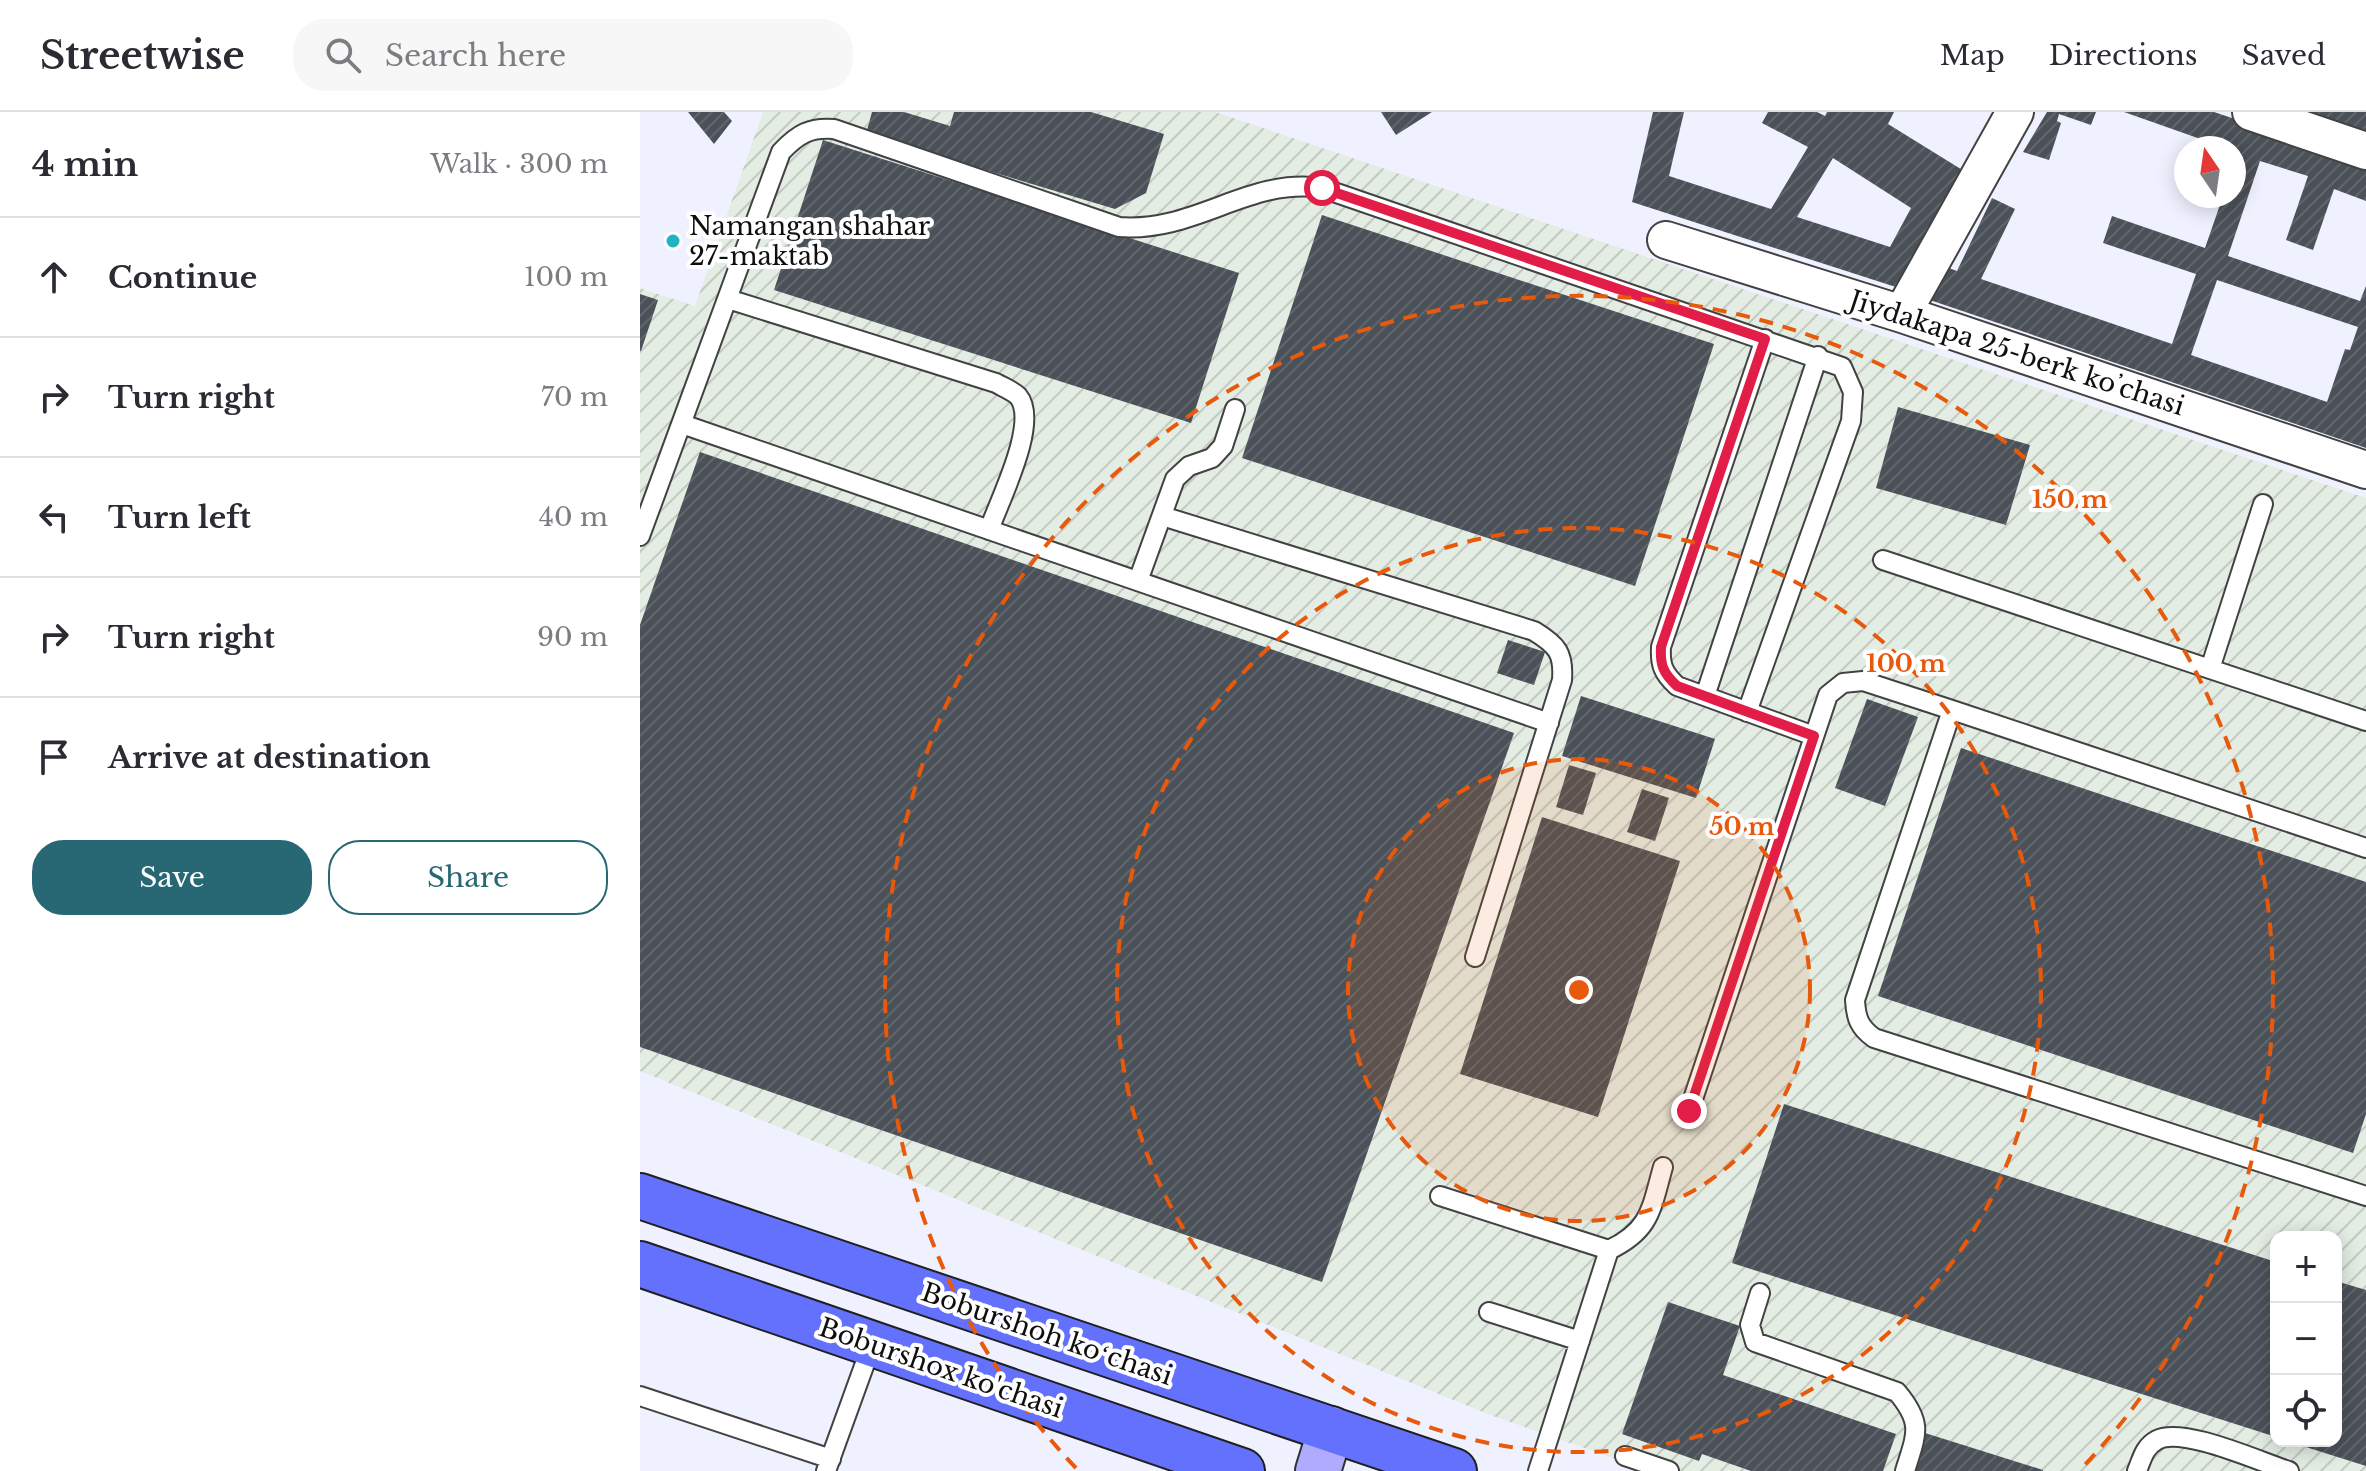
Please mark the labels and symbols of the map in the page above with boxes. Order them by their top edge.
north arrow [2174,136,2246,208]
route start [1304,170,1340,206]
place label: Namangan shahar 27-maktab [689,210,931,272]
marker: Namangan shahar 27-maktab [664,232,682,250]
street label: Jiydakapa 25-berk koʼchasi [1843,283,2189,422]
text: 150 m [2032,485,2108,514]
text: 100 m [1866,649,1946,678]
text: 50 m [1709,812,1775,841]
centre of rings [1565,976,1593,1004]
route end [1671,1093,1707,1129]
street label: Boburshoh koʻchasi [917,1276,1177,1392]
street label: Boburshox ko'chasi [815,1311,1067,1425]

